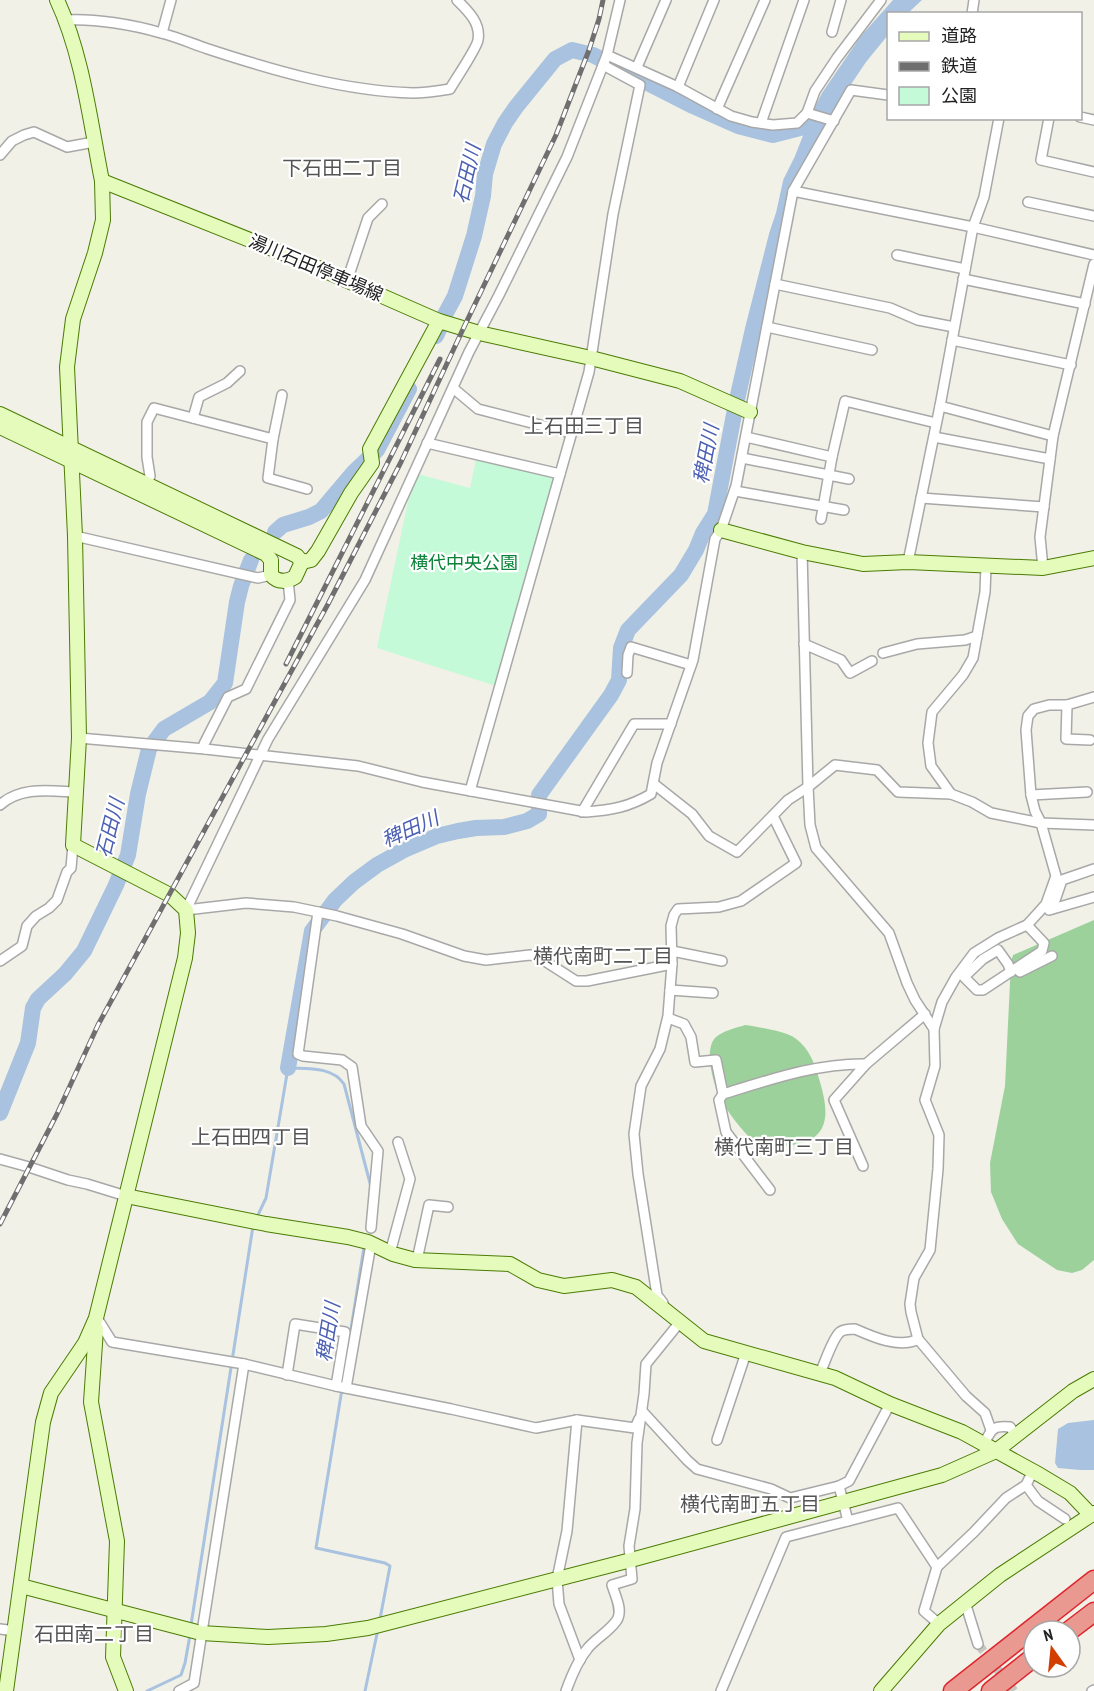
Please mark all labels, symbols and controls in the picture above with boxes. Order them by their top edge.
legend [887,12,1082,120]
text: 道路 [941,24,977,47]
text: 鉄道 [941,54,977,77]
text: 公園 [941,84,977,107]
water label: 石田川 [448,140,487,206]
district label: 下石田二丁目 [282,155,402,181]
street label: 湯川石田停車場線 [245,229,387,306]
district label: 上石田三丁目 [524,413,644,439]
water label: 稗田川 [688,420,725,486]
park label: 横代中央公園 [410,551,518,574]
water label: 石田川 [90,794,130,860]
water label: 稗田川 [377,804,445,853]
district label: 横代南町二丁目 [533,943,673,969]
district label: 上石田四丁目 [191,1124,311,1150]
district label: 横代南町三丁目 [714,1134,854,1160]
water label: 稗田川 [310,1298,346,1364]
district label: 横代南町五丁目 [680,1491,820,1517]
north arrow [1022,1619,1082,1679]
district label: 石田南二丁目 [34,1621,154,1647]
text: N [1041,1624,1055,1645]

